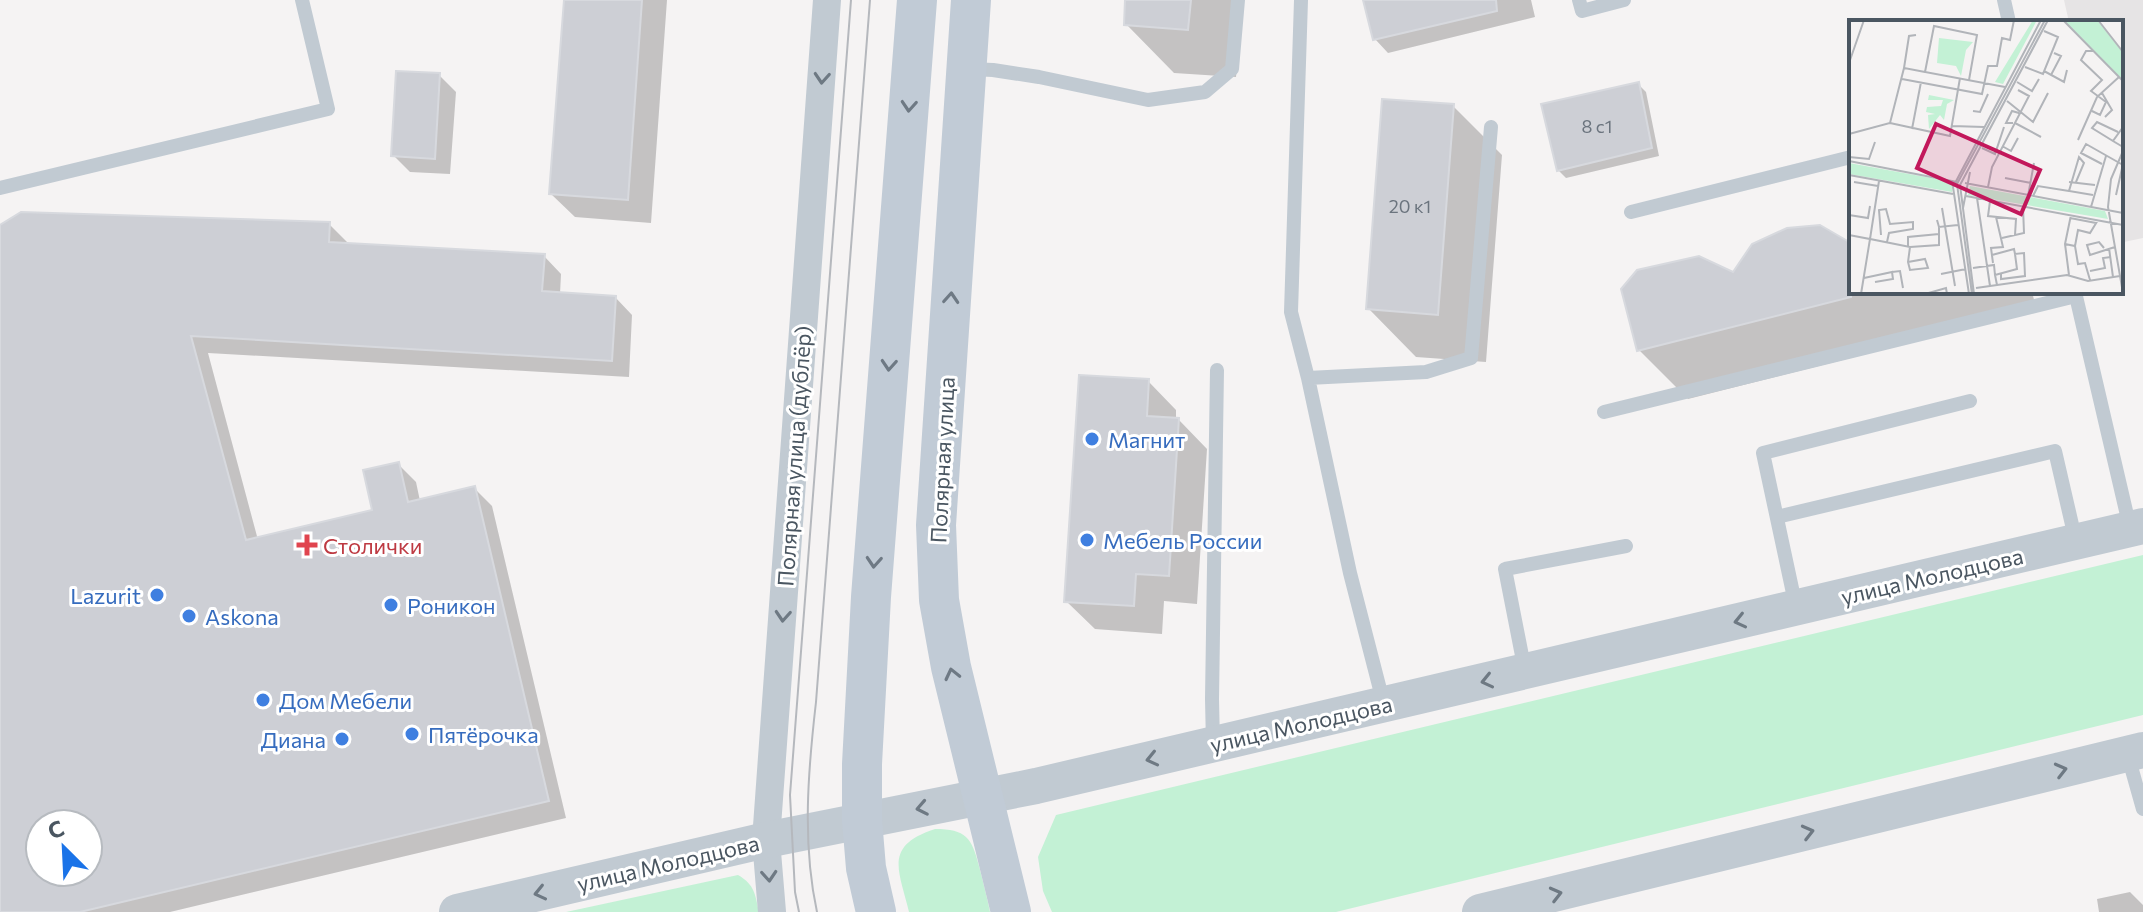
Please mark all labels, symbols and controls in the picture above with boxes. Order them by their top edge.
inset map [1849,20,2123,294]
one-way arrow [814,72,831,85]
one-way arrow [901,100,918,113]
house number: 8 с1 [1582,115,1612,137]
house number: 20 к1 [1389,195,1431,217]
one-way arrow [942,291,959,304]
street label: Полярная улица (дублёр) [771,325,817,587]
one-way arrow [881,359,898,372]
street label: Полярная улица [924,376,960,544]
place label: Магнит [1108,426,1185,453]
marker: Магнит [1083,430,1101,448]
place label: Мебель России [1103,527,1262,554]
marker: Мебель России [1078,531,1096,549]
place label: Столички [323,532,422,559]
marker: Столички [298,536,316,554]
street label: улица Молодцова [1838,542,2026,610]
one-way arrow [865,556,882,569]
place label: Lazurit [70,582,141,609]
marker: Lazurit [148,586,166,604]
place label: Роникон [407,592,496,619]
marker: Роникон [382,596,400,614]
place label: Askona [205,603,279,630]
marker: Askona [180,607,198,625]
one-way arrow [775,610,792,623]
one-way arrow [1734,612,1747,629]
one-way arrow [945,667,962,681]
one-way arrow [1481,671,1494,688]
place label: Дом Мебели [279,687,412,714]
street label: улица Молодцова [1207,690,1395,758]
marker: Дом Мебели [254,691,272,709]
place label: Пятёрочка [428,721,539,748]
marker: Пятёрочка [403,725,421,743]
place label: Диана [261,726,326,753]
marker: Диана [333,730,351,748]
one-way arrow [1146,750,1159,767]
one-way arrow [2054,763,2067,780]
one-way arrow [916,799,929,816]
north arrow [24,808,104,888]
text: С [43,814,68,845]
one-way arrow [1801,824,1815,841]
street label: улица Молодцова [574,829,762,897]
one-way arrow [760,870,777,883]
one-way arrow [534,884,548,901]
one-way arrow [1548,886,1562,903]

